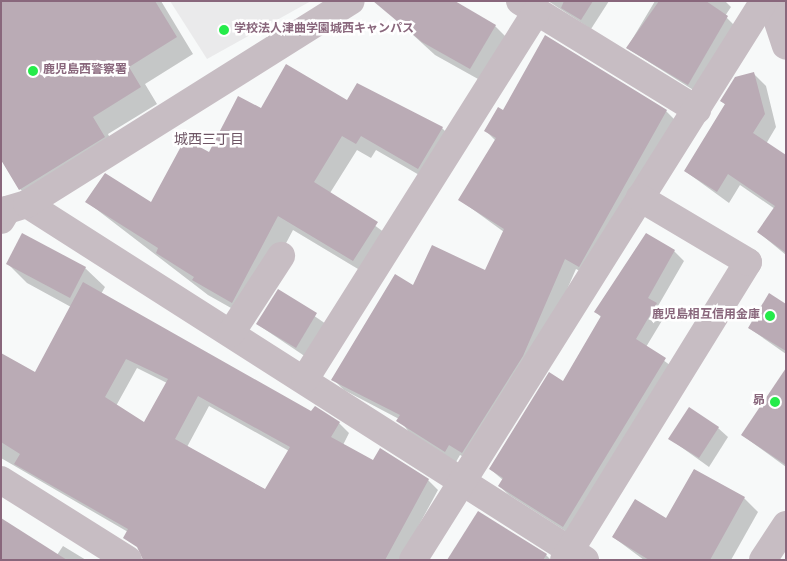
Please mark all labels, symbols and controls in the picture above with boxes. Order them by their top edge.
place label: 学校法人津曲学園城西キャンパス [234,23,414,37]
marker: 学校法人津曲学園城西キャンパス [218,24,230,36]
place label: 鹿児島西警察署 [43,64,127,78]
marker: 鹿児島西警察署 [27,65,39,77]
district label: 城西三丁目 [174,133,244,149]
place label: 鹿児島相互信用金庫 [652,309,760,323]
marker: 鹿児島相互信用金庫 [764,310,776,322]
place label: 昴 [753,395,765,409]
marker: 昴 [769,396,781,408]

